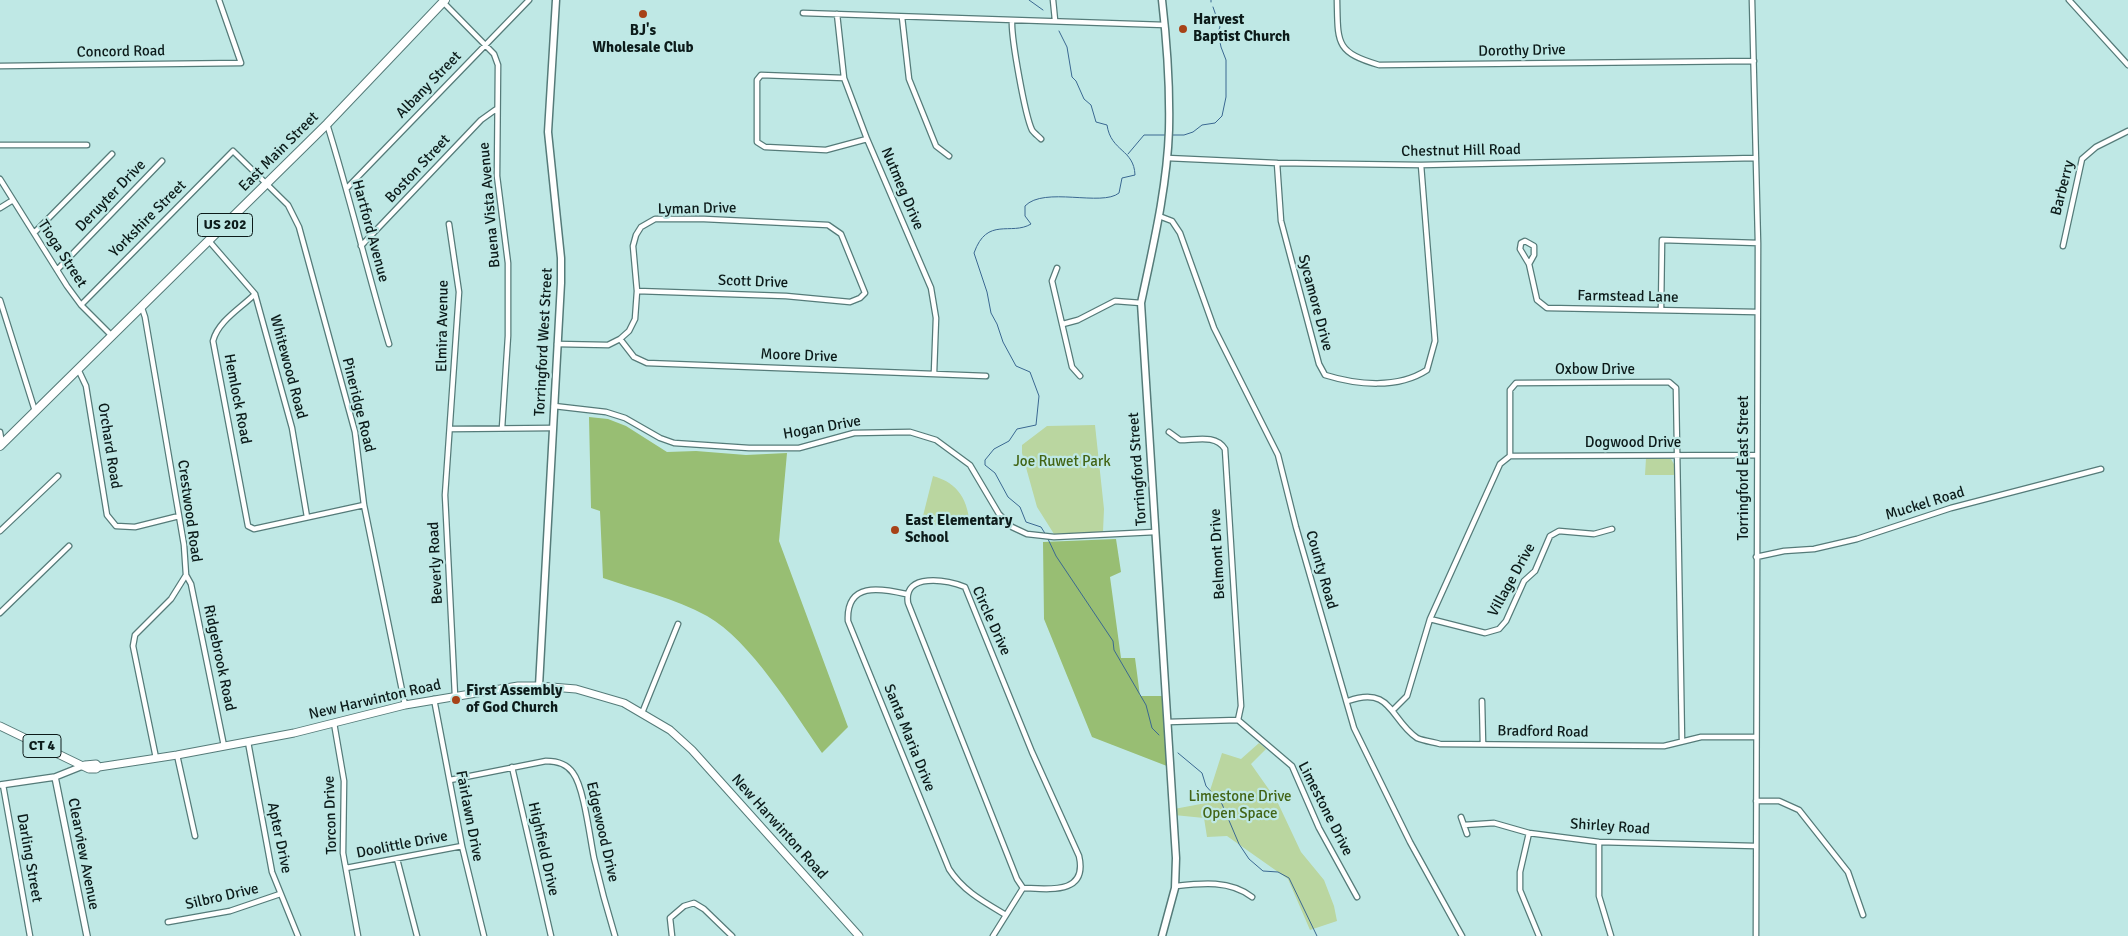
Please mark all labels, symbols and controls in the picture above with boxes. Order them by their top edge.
marker: BJ's Wholesale Club [637,8,649,20]
place label: Harvest Baptist Church [1193,11,1290,46]
place label: BJ's Wholesale Club [592,22,694,57]
marker: Harvest Baptist Church [1177,23,1189,35]
street label: Dorothy Drive [1478,41,1566,61]
street label: Concord Road [77,42,165,62]
street label: Albany Street [393,48,465,122]
street label: East Main Street [235,108,323,196]
street label: Boston Street [382,131,454,207]
street label: Buena Vista Avenue [476,141,504,269]
street label: Chestnut Hill Road [1401,141,1521,161]
street label: Nutmeg Drive [877,145,927,233]
street label: Deruyter Drive [72,156,150,236]
street label: Barberry [2047,159,2079,217]
street label: Yorkshire Street [106,177,190,261]
street label: Hartford Avenue [348,178,392,284]
street label: Lyman Drive [657,199,737,219]
road number: US 202 [198,214,252,236]
street label: Tioga Street [33,217,91,291]
street label: Sycamore Drive [1294,253,1336,353]
street label: Torringford West Street [531,267,557,417]
street label: Scott Drive [718,272,788,292]
street label: Elmira Avenue [433,280,453,372]
street label: Farmstead Lane [1577,287,1679,307]
street label: Whitewood Road [265,313,311,421]
street label: Moore Drive [760,346,838,366]
street label: Hemlock Road [219,352,255,446]
street label: Pineridge Road [338,356,378,454]
street label: Oxbow Drive [1555,361,1635,379]
street label: Torringford East Street [1735,396,1753,540]
street label: Orchard Road [93,402,125,490]
street label: Hogan Drive [782,412,862,444]
street label: Torringford Street [1125,412,1151,526]
street label: Dogwood Drive [1585,434,1681,452]
park label: Joe Ruwet Park [1013,453,1111,471]
street label: Crestwood Road [173,459,205,563]
street label: Muckel Road [1883,483,1967,525]
street label: Belmont Drive [1207,508,1229,600]
place label: East Elementary School [905,512,1012,547]
street label: Beverly Road [425,521,447,605]
marker: East Elementary School [889,524,901,536]
street label: County Road [1301,529,1341,611]
street label: Village Drive [1484,540,1540,620]
street label: Circle Drive [968,584,1014,658]
street label: Ridgebrook Road [199,603,239,713]
street label: New Harwinton Road [307,676,443,724]
place label: First Assembly of God Church [466,682,562,717]
street label: Santa Maria Drive [879,682,939,794]
marker: First Assembly of God Church [450,694,462,706]
street label: Bradford Road [1497,722,1589,742]
road number: CT 4 [23,734,61,758]
street label: Limestone Drive [1294,759,1356,859]
street label: Fairlawn Drive [451,769,487,863]
street label: New Harwinton Road [727,771,831,883]
street label: Torcon Drive [321,775,341,855]
street label: Edgewood Drive [582,780,622,884]
park label: Limestone Drive Open Space [1188,788,1292,823]
street label: Clearview Avenue [63,797,103,911]
street label: Highfield Drive [523,800,563,898]
street label: Apter Drive [263,801,295,875]
street label: Darling Street [12,812,46,904]
street label: Shirley Road [1569,815,1651,839]
street label: Doolittle Drive [355,827,449,863]
street label: Silbro Drive [184,880,260,914]

